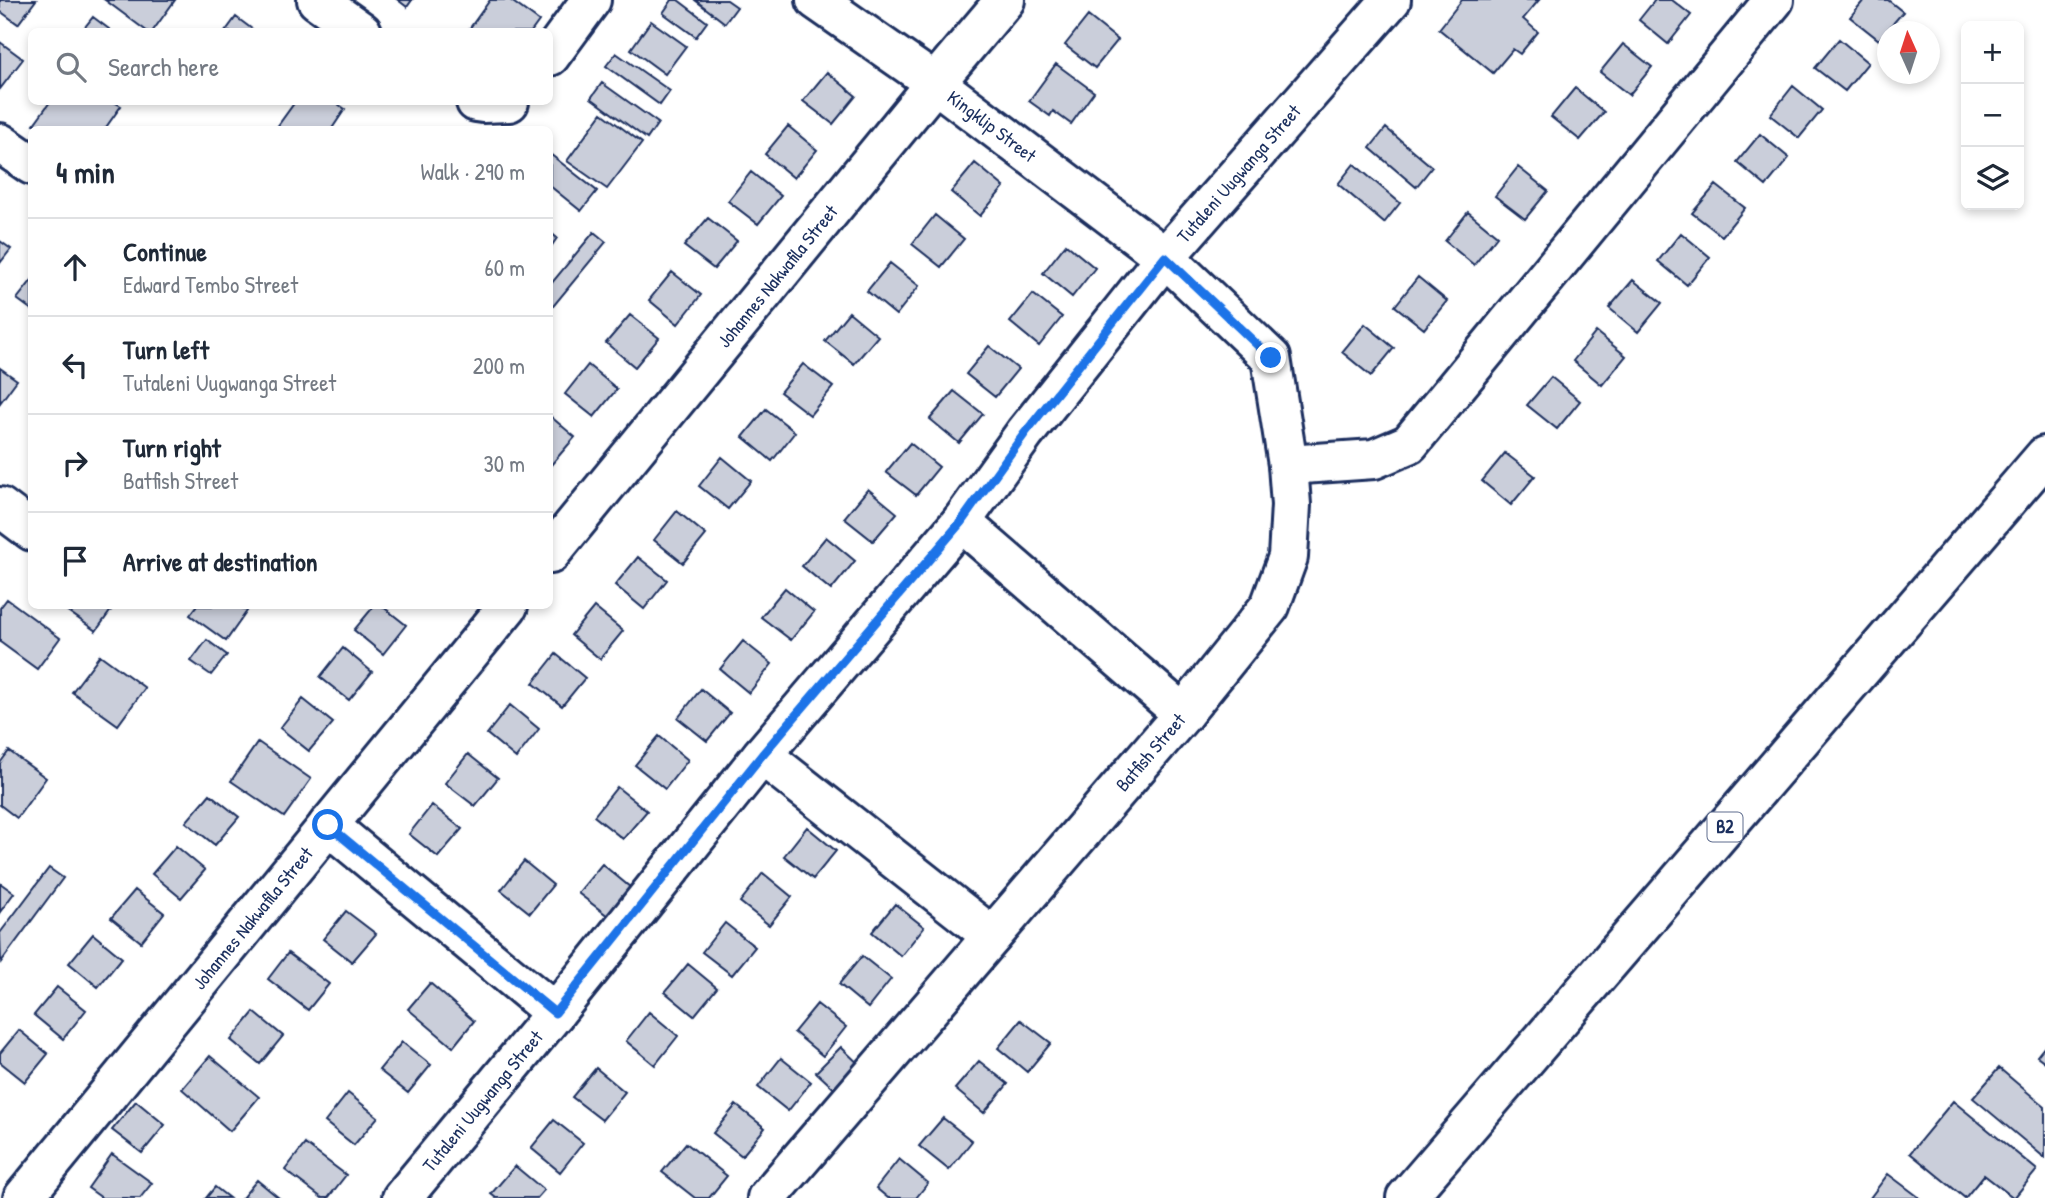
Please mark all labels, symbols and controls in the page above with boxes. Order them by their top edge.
north arrow [1877,21,1940,84]
map controls [1961,21,2024,210]
button: + [1961,21,2024,84]
search box [28,28,553,105]
icon: search [52,48,90,86]
text: Search here [108,49,219,84]
street label: Kingklip Street [942,84,1042,168]
button: − [1961,84,2024,147]
street label: Tutaleni Uugwanga Street [1170,98,1307,248]
button: layers [1961,147,2024,210]
text: 4 min [56,152,115,192]
text: Walk · 290 m [421,156,525,187]
street label: Johannes Nakwafila Street [711,199,844,353]
text: Continue [123,234,207,269]
icon: ahead [56,248,94,286]
text: 60 m [485,252,525,283]
text: Edward Tembo Street [123,269,298,300]
text: Turn left [123,332,209,367]
route end [1255,342,1286,373]
icon: left [56,346,94,384]
text: 200 m [473,350,525,381]
text: Tutaleni Uugwanga Street [123,367,336,398]
text: Turn right [123,430,221,465]
icon: right [56,444,94,482]
text: 30 m [483,448,525,479]
text: Batfish Street [123,465,238,496]
icon: arrive [56,542,94,580]
text: Arrive at destination [123,544,318,579]
street label: Batfish Street [1109,707,1191,797]
route start [312,809,343,840]
road number: B2 [1708,812,1742,842]
street label: Johannes Nakwafila Street [186,841,319,995]
street label: Tutaleni Uugwanga Street [416,1024,549,1177]

